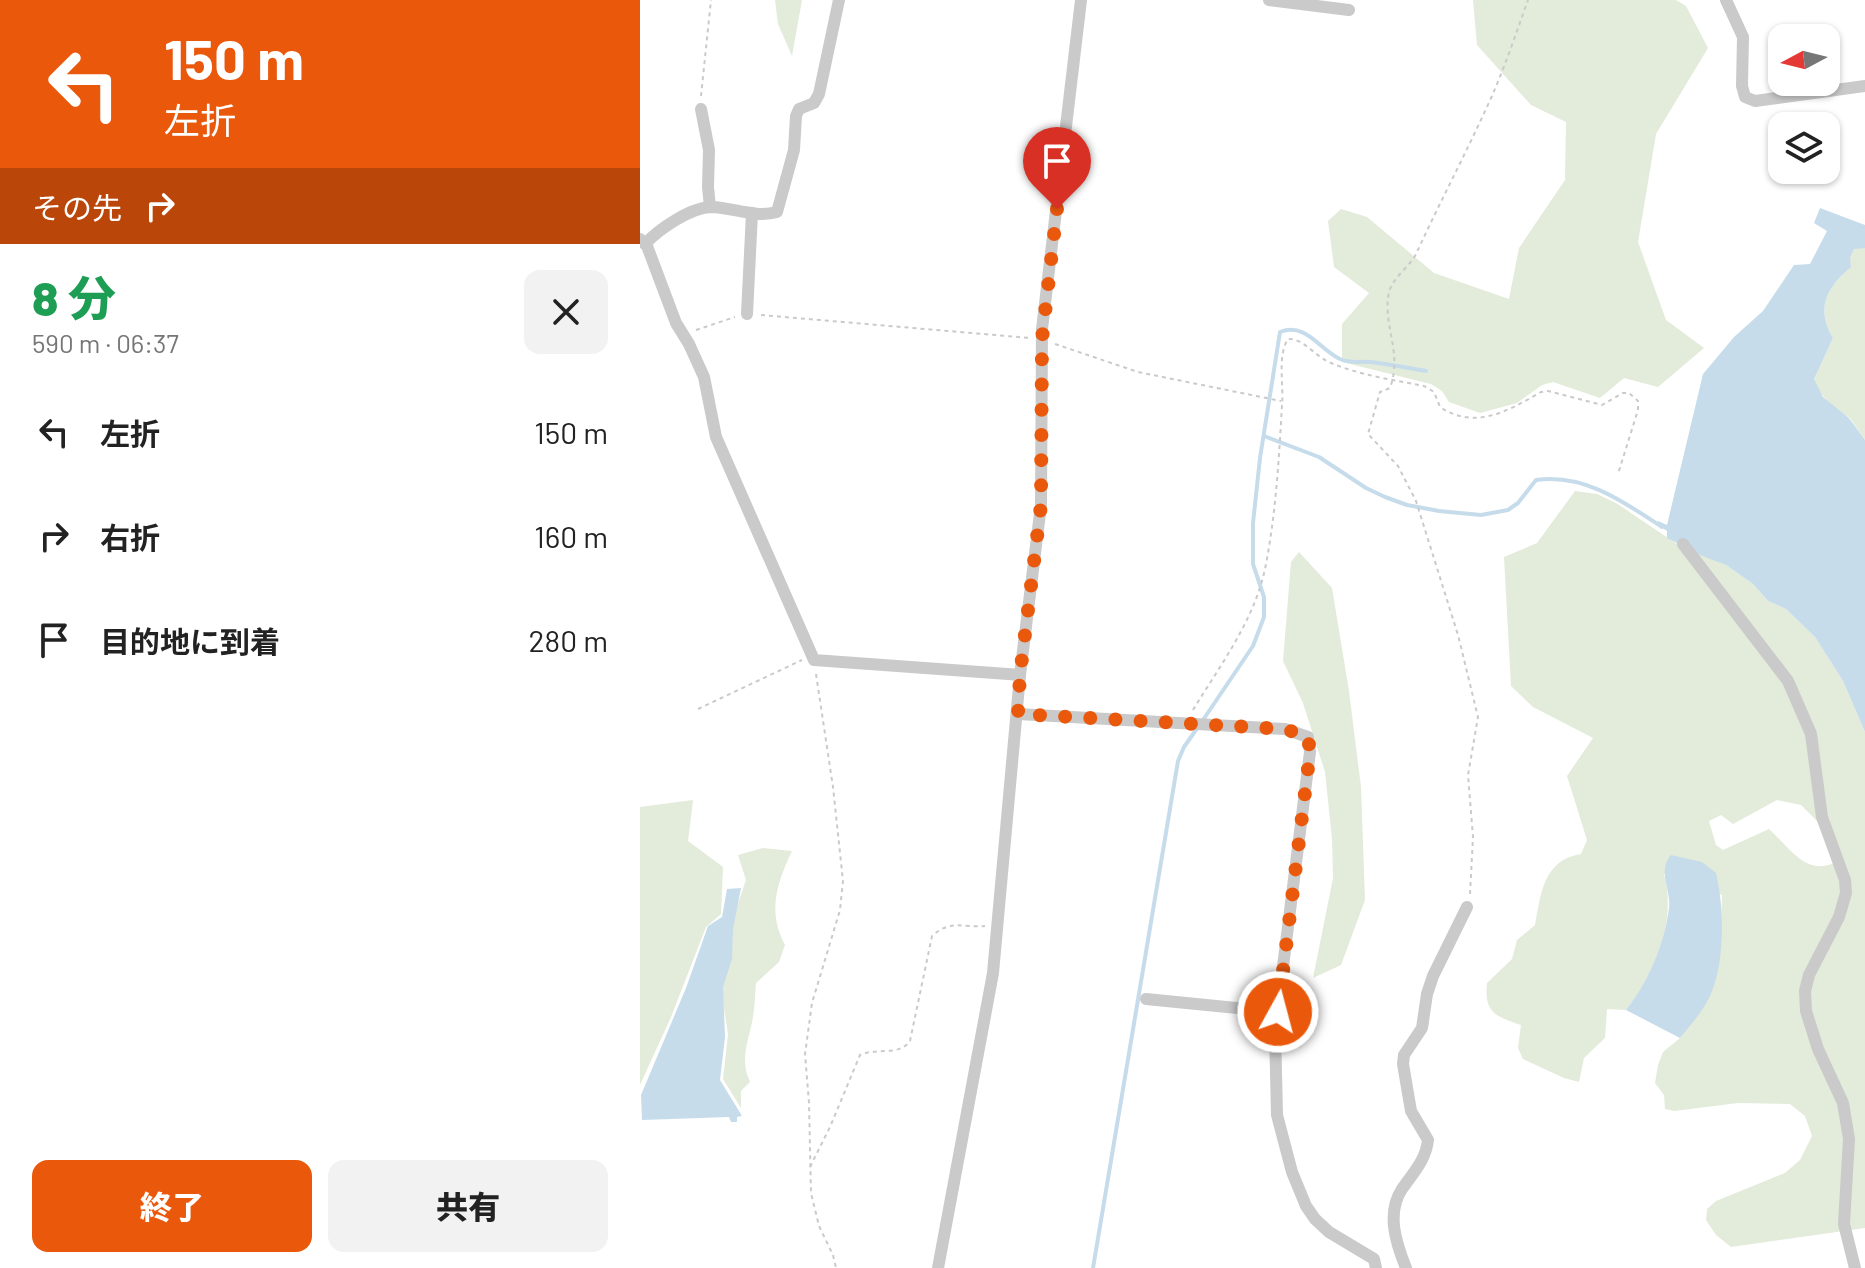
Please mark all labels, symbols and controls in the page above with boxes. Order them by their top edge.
text: 150 m [164,24,304,91]
north arrow [1768,24,1840,96]
map controls [1768,24,1840,184]
icon: left [32,32,136,136]
text: 左折 [164,98,236,141]
button: layers [1768,112,1840,184]
pin [1023,127,1091,209]
icon: arrive [1035,139,1079,183]
icon: right [138,184,182,228]
text: その先 [32,189,122,225]
text: 8 分 [32,268,116,326]
button: close [524,270,608,354]
text: 590 m · 06:37 [32,327,179,358]
icon: left [32,410,76,454]
text: 150 m [534,414,608,450]
text: 左折 [100,415,160,451]
icon: right [32,514,76,558]
text: 160 m [534,518,608,554]
text: 右折 [100,519,160,555]
icon: arrive [32,618,76,662]
text: 280 m [529,622,608,658]
text: 目的地に到着 [100,623,280,659]
position arrow [1236,970,1320,1054]
button: 終了 [32,1160,312,1252]
button: 共有 [328,1160,608,1252]

